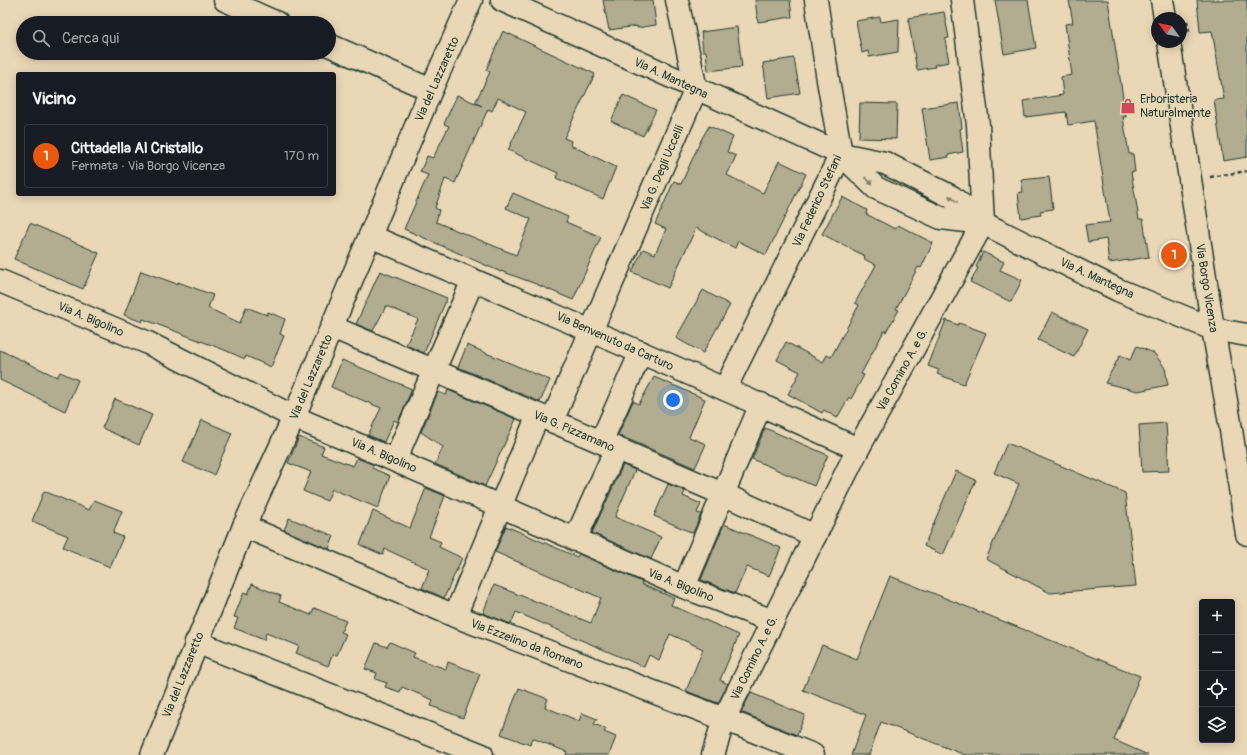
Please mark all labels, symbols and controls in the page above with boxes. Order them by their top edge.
north arrow [1151,12,1187,48]
search box [16,16,336,60]
icon: search [30,27,52,49]
text: Cerca qui [62,29,119,48]
street label: Via del Lazzaretto [412,34,463,124]
street label: Via A. Mantegna [631,55,711,102]
text: Vicino [32,88,76,109]
place label: Erboristeria Naturalmente [1140,92,1211,121]
shop icon: Erboristeria Naturalmente [1119,97,1137,115]
street label: Via G. Degli Uccelli [638,123,687,213]
text: Cittadella Al Cristallo [71,139,203,158]
text: 1 [43,148,49,164]
text: 170 m [284,148,319,164]
street label: Via Federico Stefani [790,153,845,250]
text: Fermata · Via Borgo Vicenza [71,158,225,174]
one-way arrow [864,176,874,186]
one-way arrow [948,195,958,203]
pin: 1 [1161,240,1187,270]
street label: Via Borgo Vicenza [1192,243,1221,334]
street label: Via A. Mantegna [1057,255,1137,302]
street label: Via A. Bigolino [56,299,127,340]
street label: Via Benvenuto da Carturo [554,309,676,374]
street label: Via Comino A. e G. [874,326,931,414]
street label: Via del Lazzaretto [287,332,336,422]
your location [663,390,683,410]
street label: Via G. Pizzamano [531,408,617,456]
street label: Via A. Bigolino [349,435,420,476]
street label: Via A. Bigolino [645,565,717,606]
map controls [1199,599,1235,743]
button: + [1199,599,1235,635]
street label: Via Comino A. e G. [728,614,781,703]
street label: Via Ezzelino da Romano [468,616,586,673]
street label: Via del Lazzaretto [159,629,208,720]
button: − [1199,635,1235,671]
button: locate [1199,671,1235,707]
button: layers [1199,707,1235,743]

